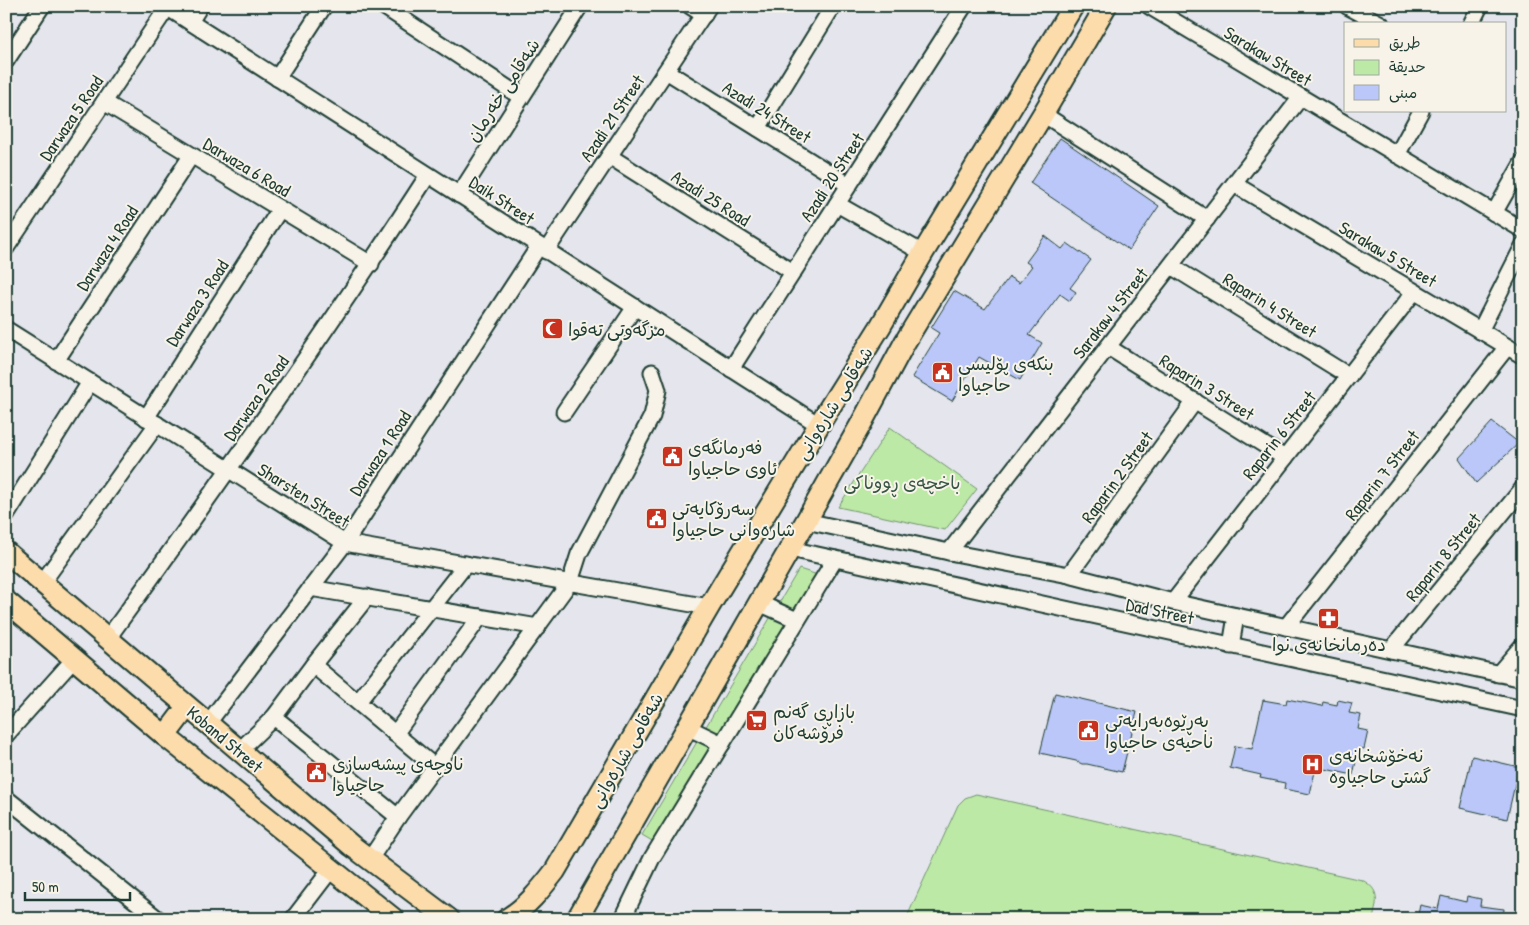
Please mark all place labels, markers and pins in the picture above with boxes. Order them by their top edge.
mosque icon: مزگەوتی تەقوا [540,317,564,341]
place label: مزگەوتی تەقوا [568,317,666,342]
place label: بنکەی پۆلیسی حاجیاوا [958,351,1054,397]
public building icon: بنکەی پۆلیسی حاجیاوا [930,361,954,385]
place label: فەرمانگەی ئاوی حاجیاوا [688,435,777,481]
public building icon: فەرمانگەی ئاوی حاجیاوا [660,445,684,469]
place label: سەرۆکایەتی شارەوانی حاجیاوا [672,496,795,542]
public building icon: سەرۆکایەتی شارەوانی حاجیاوا [644,506,668,530]
pharmacy icon: دەرمانخانەی نوا [1317,607,1341,631]
place label: دەرمانخانەی نوا [1272,632,1386,657]
place label: بازاڕی گەنم فرۆشەکان [773,699,855,745]
place label: بەڕێوەبەرایەتی ناحیەی حاجیاوا [1105,708,1213,754]
supermarket icon: بازاڕی گەنم فرۆشەکان [745,709,769,733]
public building icon: بەڕێوەبەرایەتی ناحیەی حاجیاوا [1077,718,1101,742]
place label: نەخۆشخانەی گشتی حاجیاوە [1329,743,1431,789]
place label: ناوچەی پیشەسازی حاجیاوا [332,751,463,797]
hospital icon: نەخۆشخانەی گشتی حاجیاوە [1301,753,1325,777]
public building icon: ناوچەی پیشەسازی حاجیاوا [304,761,328,785]

